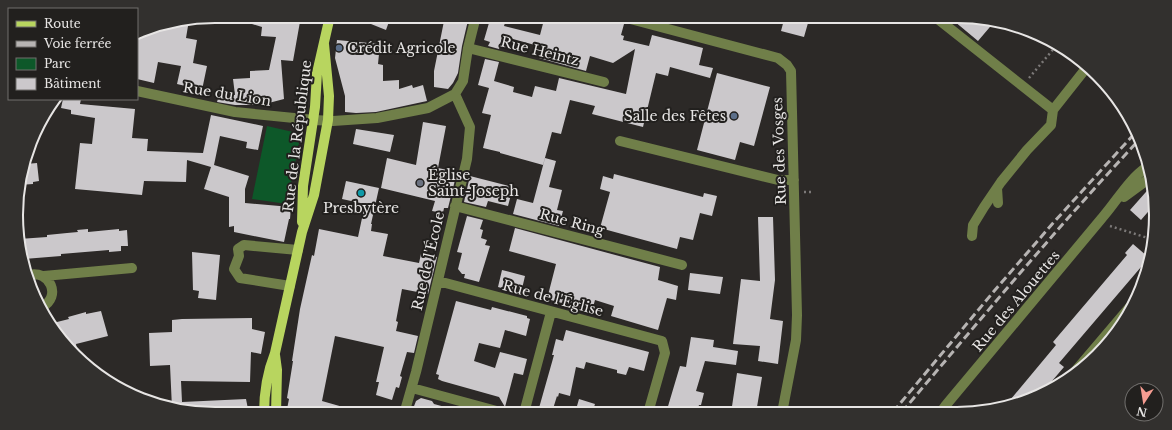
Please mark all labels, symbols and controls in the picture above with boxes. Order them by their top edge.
legend [8,8,138,100]
text: Route [44,16,81,31]
street label: Rue Heintz [499,33,581,70]
text: Voie ferrée [43,36,112,51]
place label: Crédit Agricole [347,39,456,57]
marker: Crédit Agricole [334,43,344,53]
text: Parc [44,56,71,71]
street label: Rue de la République [279,59,315,213]
text: Bâtiment [44,76,102,91]
street label: Rue du Lion [182,78,273,110]
street label: Rue des Vosges [768,97,790,205]
place label: Salle des Fêtes [624,107,726,125]
marker: Salle des Fêtes [729,111,739,121]
place label: Église Saint-Joseph [428,166,519,200]
marker: Église Saint-Joseph [415,178,425,188]
marker: Presbytère [356,188,366,198]
place label: Presbytère [323,199,399,217]
street label: Rue Ring [538,205,607,239]
street label: Rue de l'École [408,210,448,312]
street label: Rue des Alouettes [968,247,1064,355]
street label: Rue de l'Église [501,276,605,320]
north arrow [1124,382,1164,422]
text: N [1135,404,1148,420]

